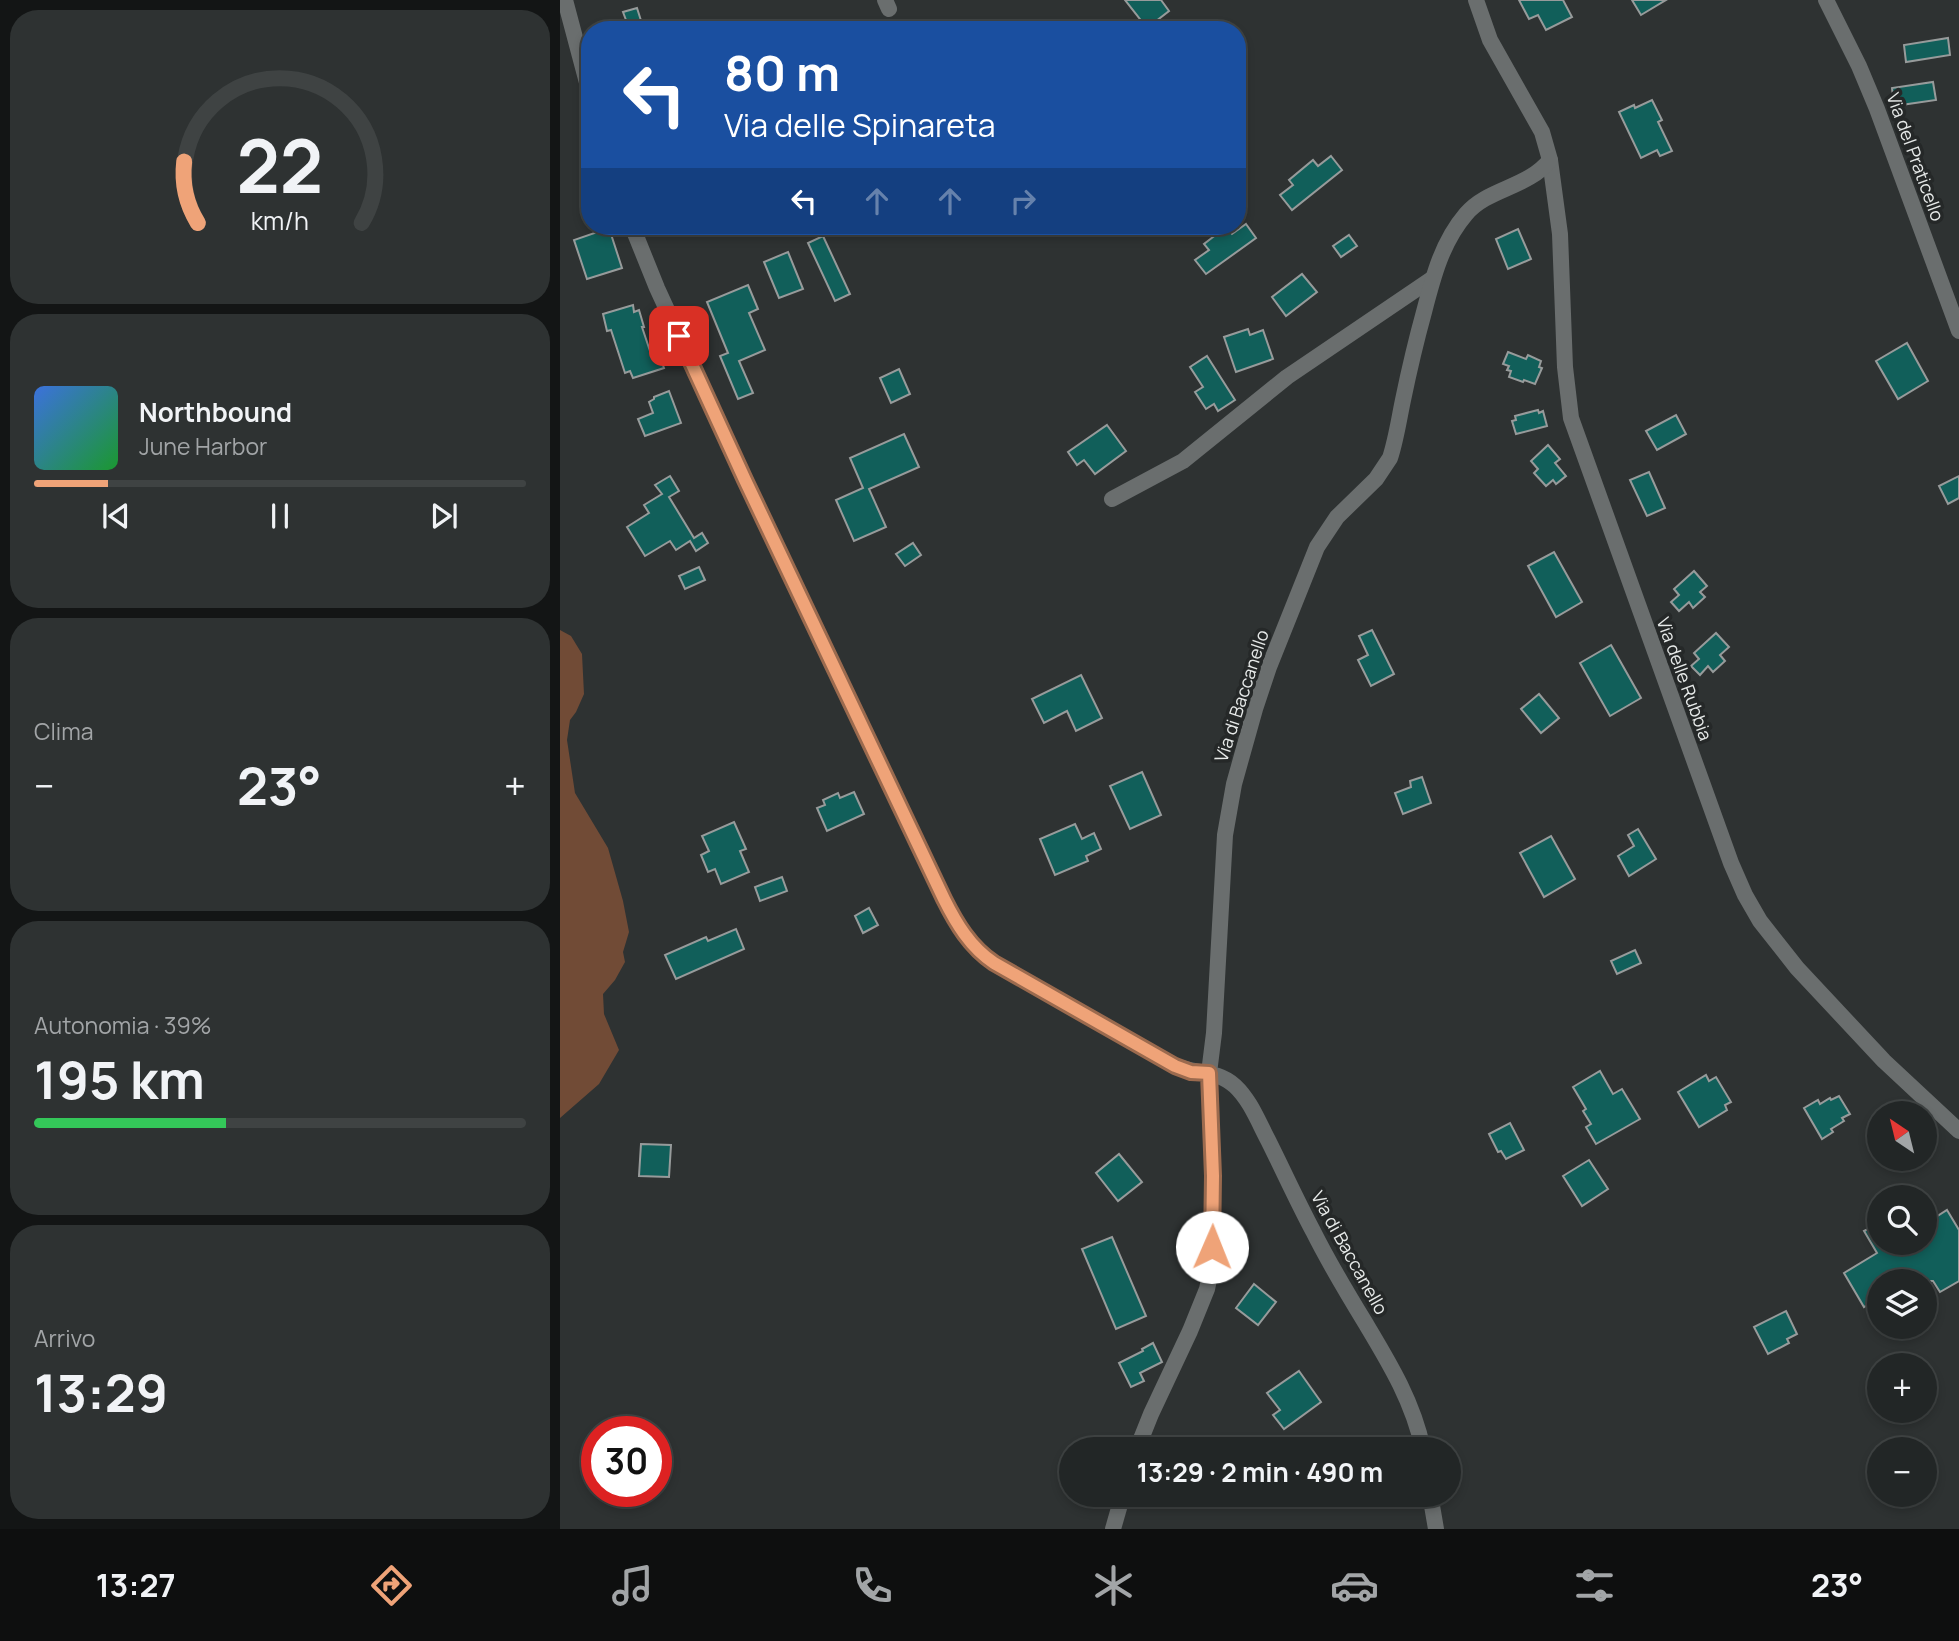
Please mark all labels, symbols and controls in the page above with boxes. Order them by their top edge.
text: 80 m [724,39,840,106]
icon: left [609,49,700,140]
street label: Via del Praticello [1882,89,1950,224]
text: Via delle Spinareta [724,103,995,147]
text: 22 [237,115,323,215]
icon: left [785,182,823,220]
icon: ahead [858,182,896,220]
icon: ahead [931,182,969,220]
icon: right [1004,182,1042,220]
text: km/h [251,203,309,238]
pin [649,306,709,366]
icon: arrive [660,317,698,355]
text: Northbound [139,394,292,430]
text: June Harbor [139,430,267,462]
icon: previous [97,497,135,535]
icon: pause [261,497,299,535]
icon: next [425,497,463,535]
street label: Via delle Rubbia [1652,614,1718,744]
street label: Via di Baccanello [1208,627,1274,765]
text: Clima [34,715,93,747]
text: 23° [237,750,322,821]
text: − [34,759,55,811]
text: + [504,759,526,811]
text: Autonomia · 39% [34,1009,212,1041]
text: 195 km [34,1044,205,1115]
north arrow [1867,1101,1937,1171]
map controls [1867,1101,1937,1507]
button: search [1867,1185,1937,1255]
street label: Via di Baccanello [1306,1187,1394,1319]
position arrow [1175,1210,1249,1284]
button: layers [1867,1269,1937,1339]
text: Arrivo [34,1322,95,1354]
button: + [1867,1353,1937,1423]
text: 13:29 [34,1357,168,1428]
speed limit sign: 30 [581,1416,672,1507]
button: − [1867,1437,1937,1507]
text: 13:29 · 2 min · 490 m [1137,1454,1383,1490]
icon: directions [367,1561,416,1610]
icon: music [608,1561,657,1610]
icon: phone [848,1561,897,1610]
icon: climate [1089,1561,1138,1610]
icon: car [1330,1561,1379,1610]
icon: filters [1570,1561,1619,1610]
text: 13:27 [96,1563,176,1607]
text: 23° [1811,1563,1863,1607]

